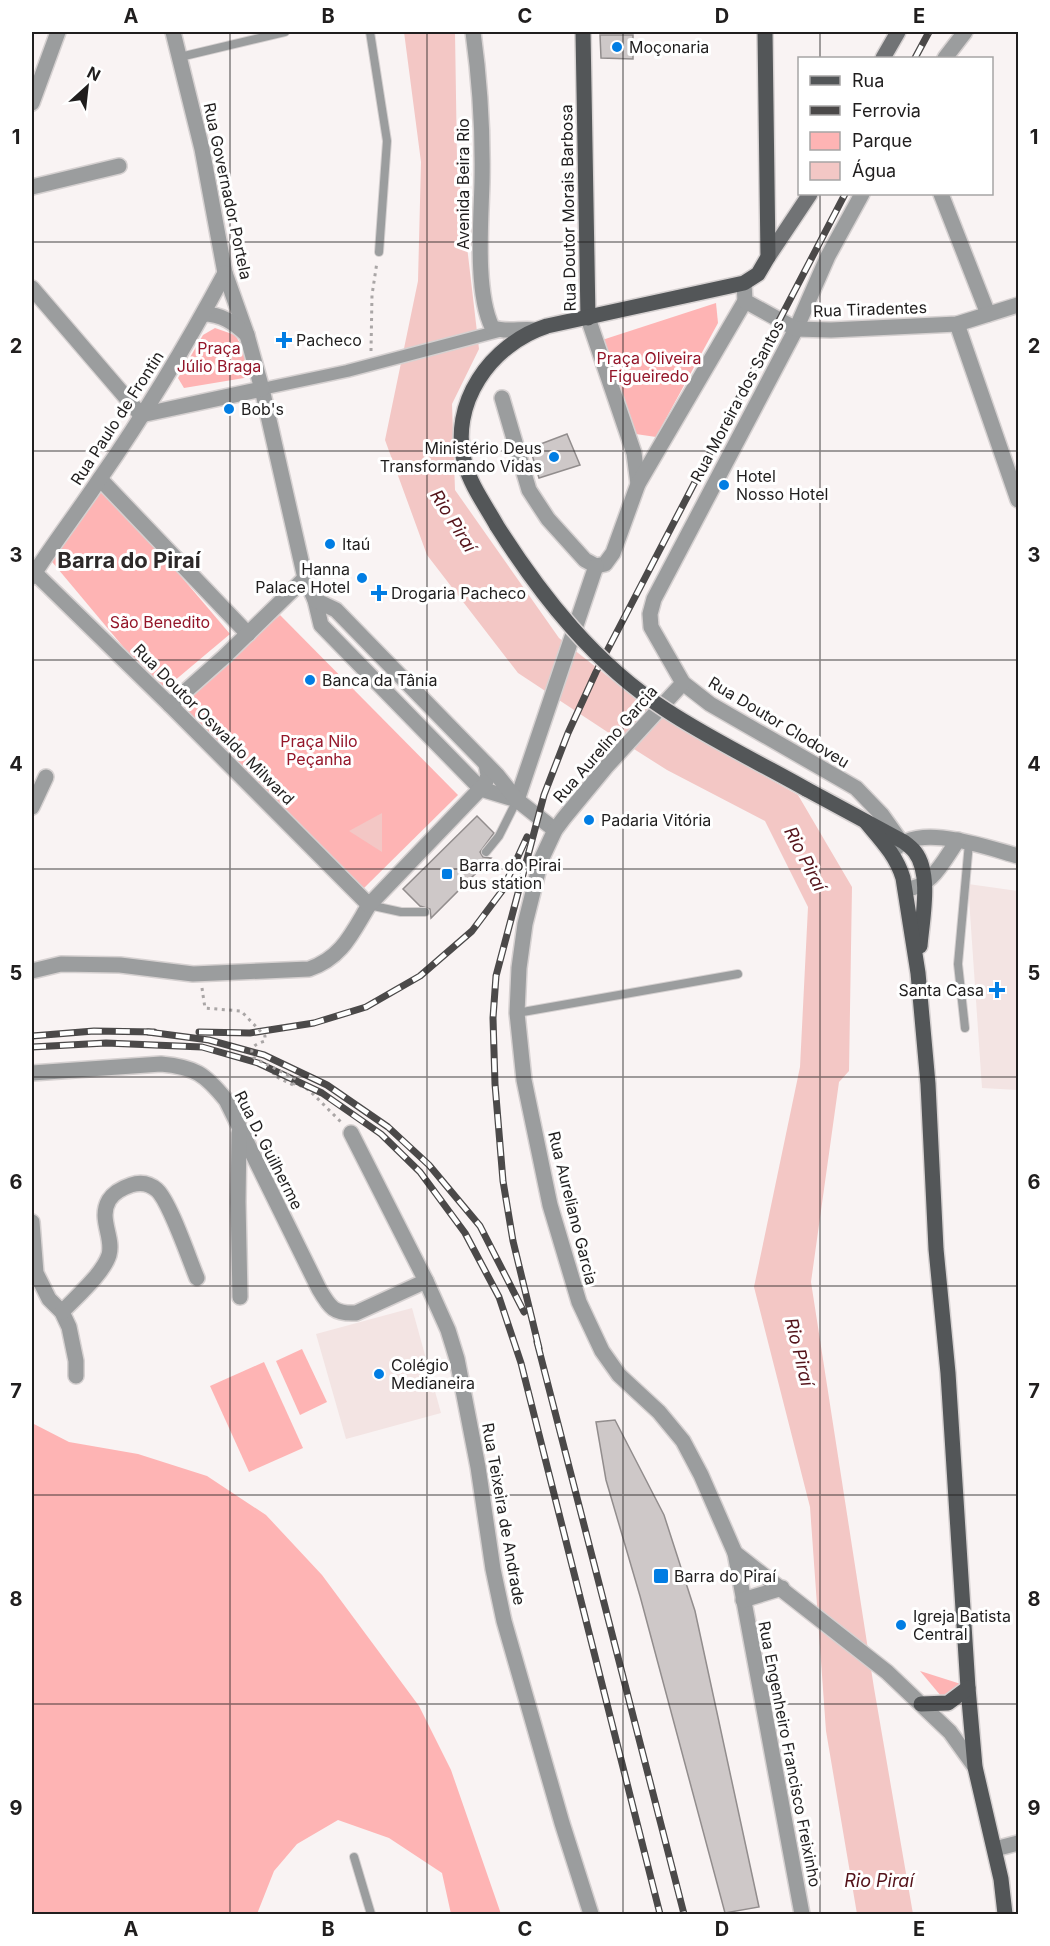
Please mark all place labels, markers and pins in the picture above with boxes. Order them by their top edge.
place label: Moçonaria [629,37,709,57]
marker: Moçonaria [610,40,624,54]
place label: Pacheco [296,330,362,350]
marker: Pacheco [277,333,291,347]
place label: Bob's [241,399,284,419]
marker: Bob's [222,402,236,416]
place label: Ministério Deus Transformando Vidas [380,438,542,476]
marker: Ministério Deus Transformando Vidas [547,450,561,464]
place label: Hotel Nosso Hotel [736,466,828,504]
marker: Hotel Nosso Hotel [717,478,731,492]
place label: Itaú [342,534,370,554]
marker: Itaú [323,537,337,551]
place label: Hanna Palace Hotel [255,559,350,597]
marker: Hanna Palace Hotel [355,571,369,585]
place label: Drogaria Pacheco [391,583,526,603]
marker: Drogaria Pacheco [372,586,386,600]
place label: Banca da Tânia [322,670,437,690]
marker: Banca da Tânia [303,673,317,687]
place label: Padaria Vitória [601,810,711,830]
marker: Padaria Vitória [582,813,596,827]
place label: Barra do Pirai bus station [459,855,561,893]
marker: Barra do Pirai bus station [440,867,454,881]
place label: Santa Casa [898,980,984,1000]
marker: Santa Casa [988,981,1006,999]
place label: Colégio Medianeira [391,1355,475,1393]
marker: Colégio Medianeira [372,1367,386,1381]
place label: Barra do Piraí [674,1566,776,1586]
marker: Barra do Piraí [652,1567,670,1585]
place label: Igreja Batista Central [913,1606,1011,1644]
marker: Igreja Batista Central [894,1618,908,1632]

